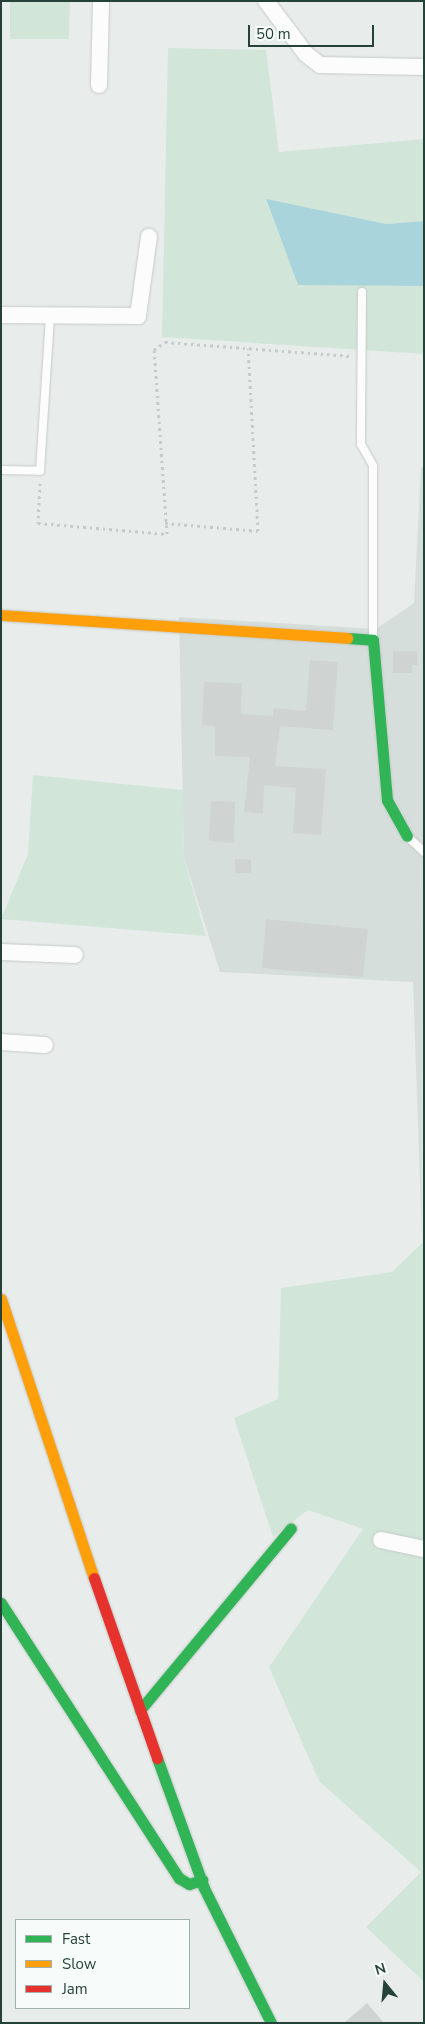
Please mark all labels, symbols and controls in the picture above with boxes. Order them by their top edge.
scale bar [250,15,376,47]
text: 50 m [256,24,291,44]
legend [15,1919,190,2009]
text: Fast [62,1929,90,1949]
text: Slow [62,1954,96,1974]
north arrow [360,1959,410,2009]
text: N [373,1959,388,1980]
text: Jam [62,1979,88,1999]

